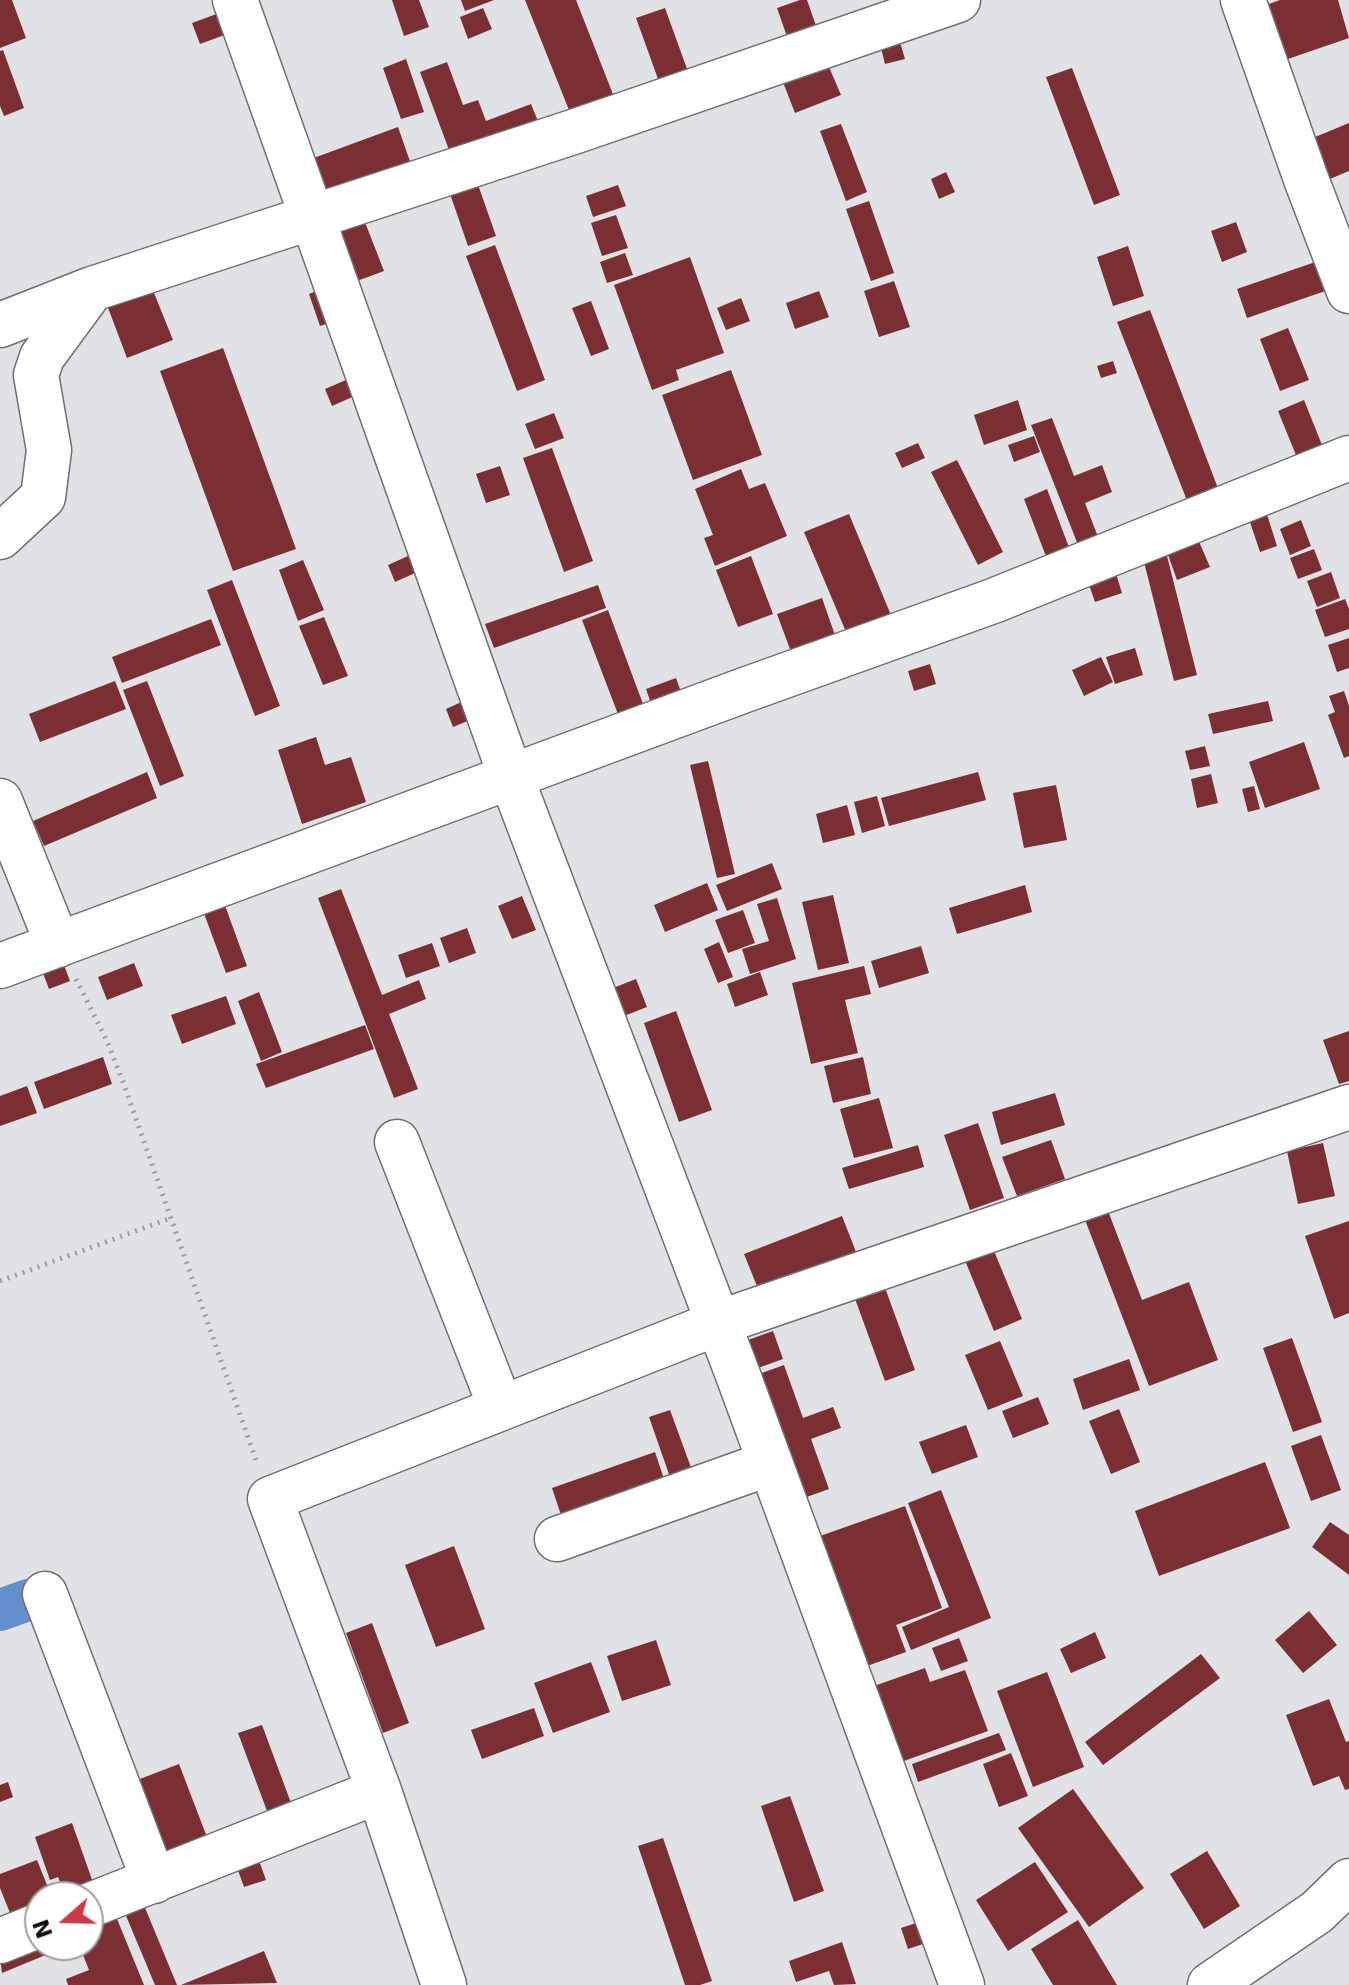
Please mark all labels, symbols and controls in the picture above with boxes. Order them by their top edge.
north arrow [24,1881,104,1961]
text: N [28,1916,58,1942]

